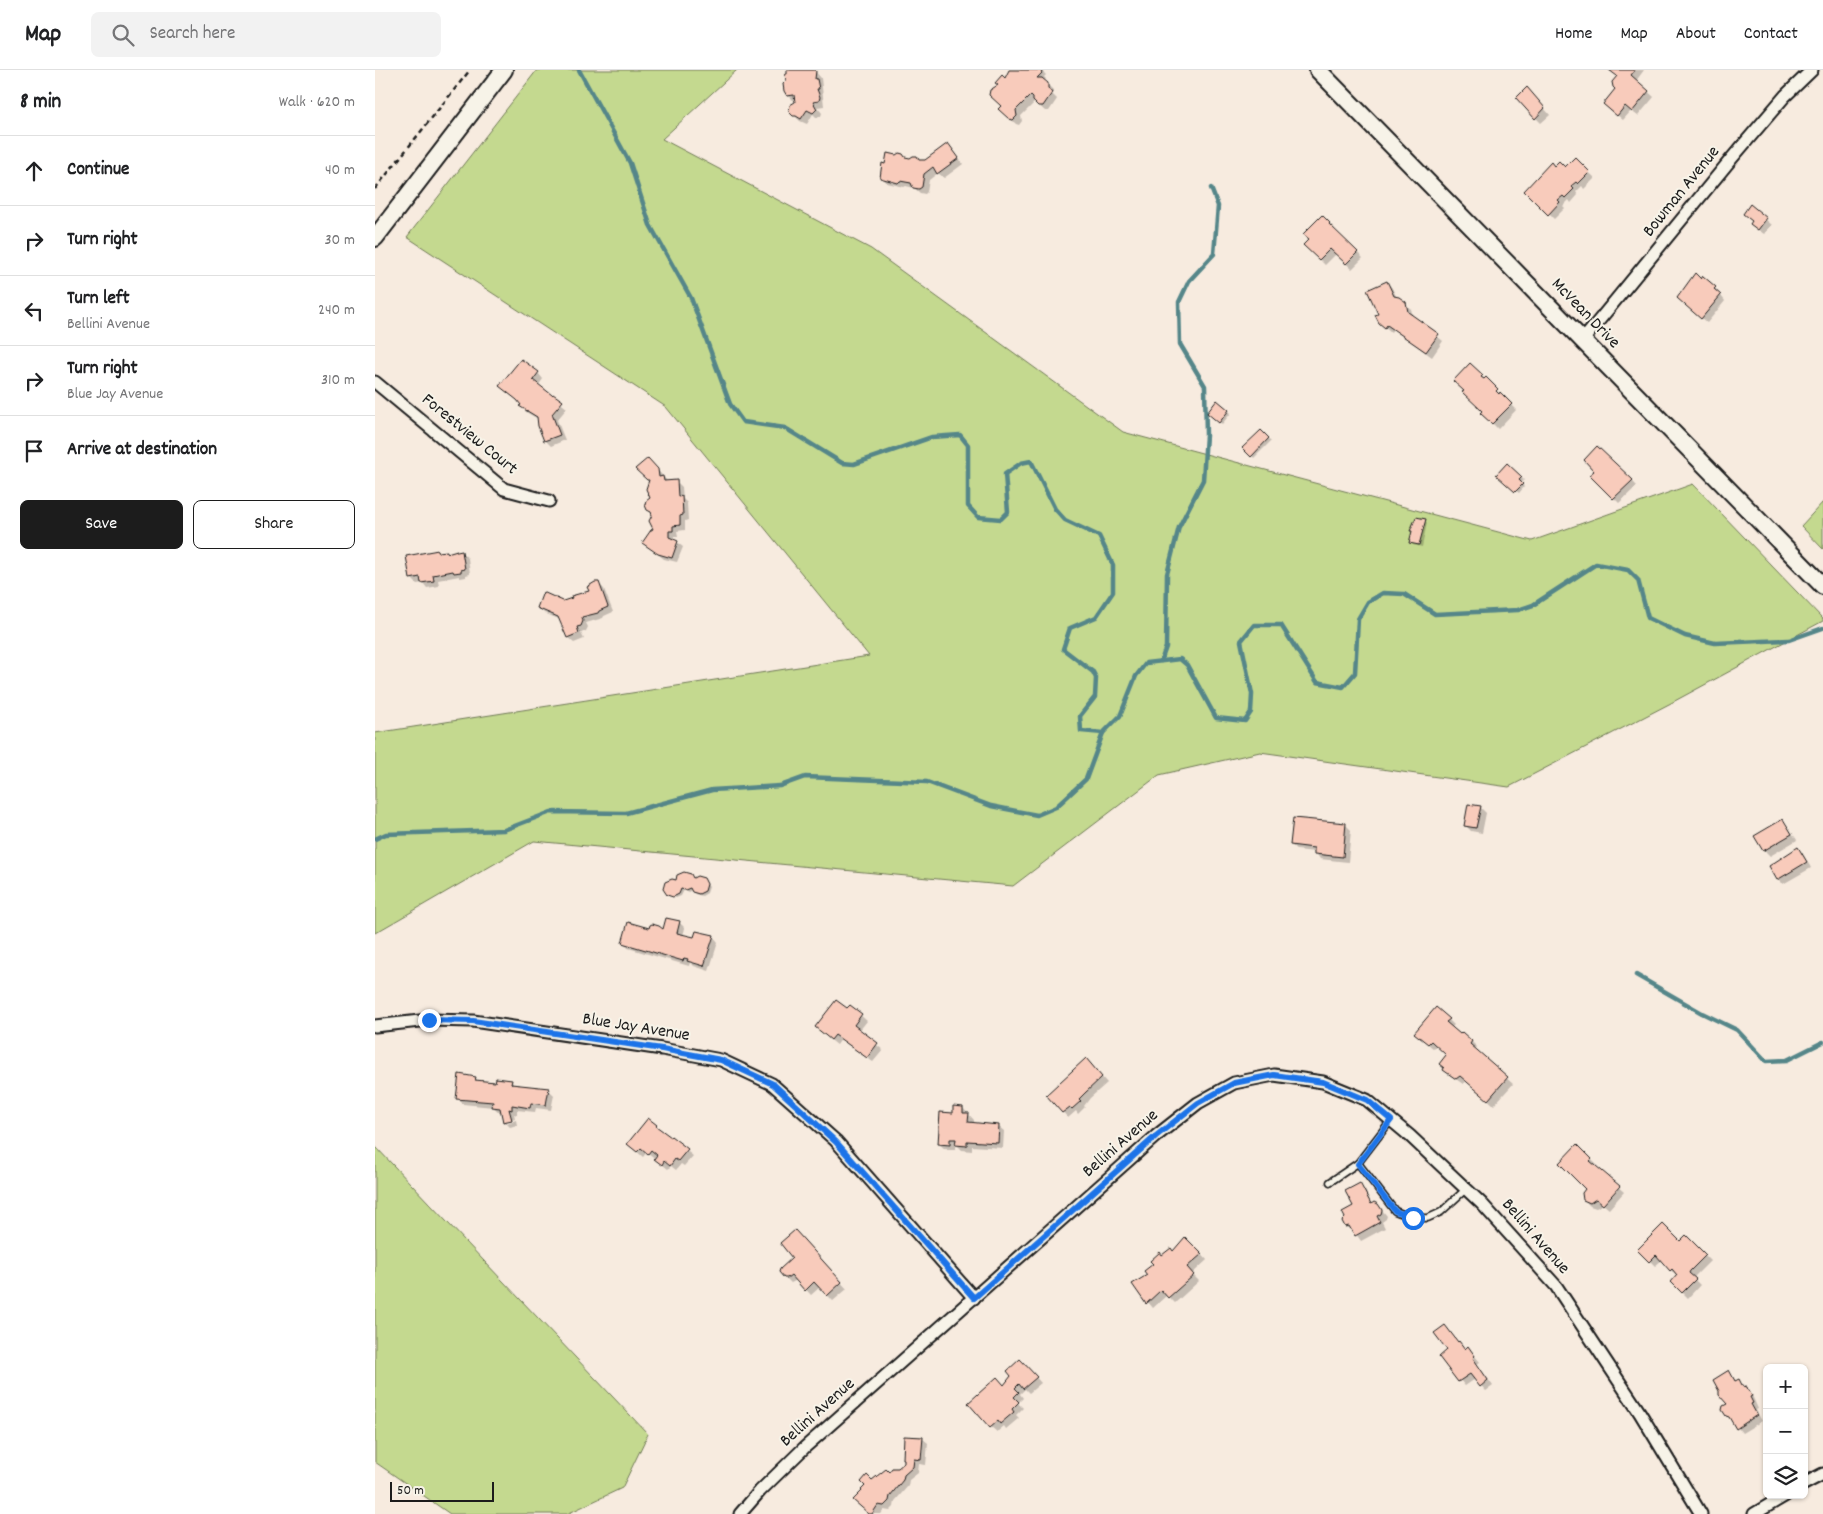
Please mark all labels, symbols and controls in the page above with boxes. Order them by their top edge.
search box [91,12,441,57]
text: Map [25,18,61,52]
icon: search [109,21,137,49]
text: Search here [149,21,235,48]
text: Home [1555,22,1592,47]
text: Map [1620,22,1648,47]
text: About [1676,22,1716,47]
text: Contact [1744,22,1798,47]
text: 8 min [20,88,61,118]
text: Walk · 620 m [279,91,355,114]
street label: Bowman Avenue [1637,141,1727,243]
icon: ahead [20,157,48,185]
text: Continue [67,157,129,184]
text: 40 m [325,159,355,182]
icon: right [20,227,48,255]
text: Turn right [67,227,138,254]
text: 30 m [325,229,355,252]
street label: McVean Drive [1545,273,1625,355]
text: Turn left [67,286,130,313]
icon: left [20,297,48,325]
text: 240 m [318,299,355,322]
text: Bellini Avenue [67,313,150,336]
text: Turn right [67,356,138,383]
icon: right [20,367,48,395]
text: 310 m [321,369,355,392]
text: Blue Jay Avenue [67,383,163,406]
street label: Forestview Court [416,388,523,482]
icon: arrive [20,437,48,465]
text: Arrive at destination [67,437,217,464]
button: Save [20,500,183,549]
button: Share [193,500,355,549]
street label: Blue Jay Avenue [581,1007,691,1049]
route end [418,1009,441,1032]
street label: Bellini Avenue [1078,1104,1164,1184]
street label: Bellini Avenue [1495,1194,1575,1280]
route start [1402,1207,1425,1230]
map controls [1763,1364,1808,1499]
button: + [1763,1364,1808,1409]
street label: Bellini Avenue [775,1372,861,1454]
button: − [1763,1409,1808,1454]
button: layers [1763,1454,1808,1499]
scale bar [390,1479,494,1502]
text: 50 m [397,1481,424,1501]

